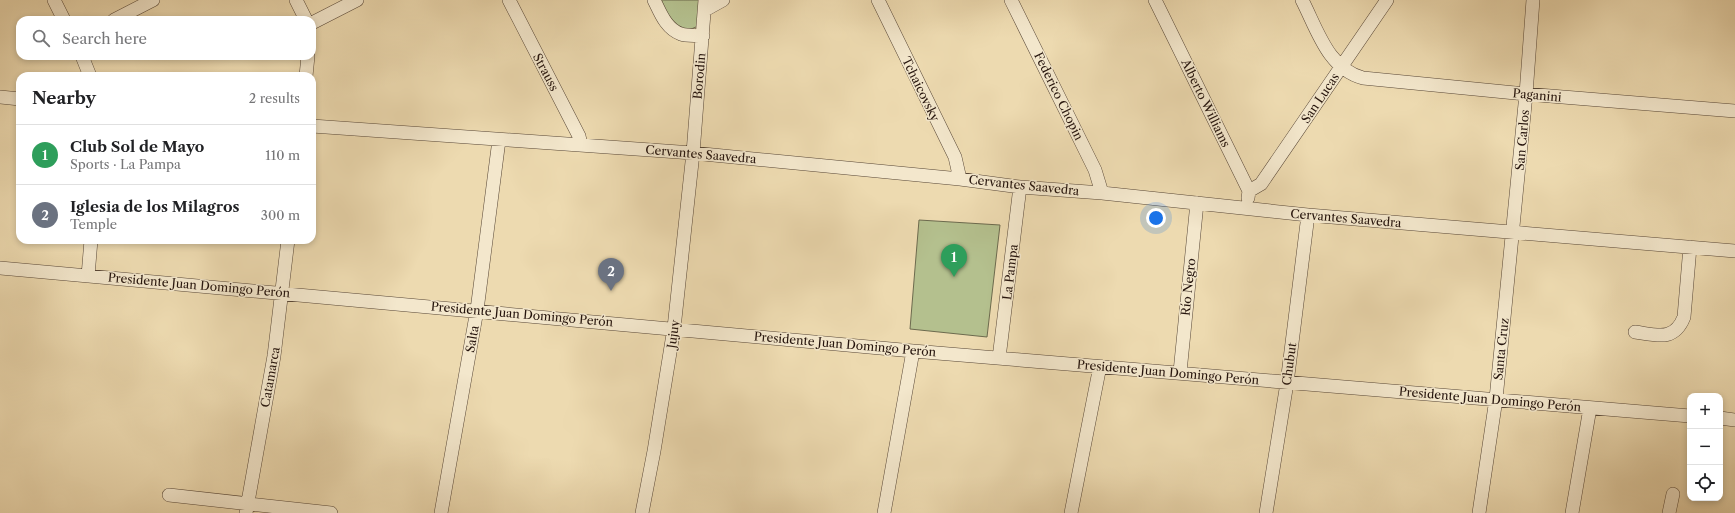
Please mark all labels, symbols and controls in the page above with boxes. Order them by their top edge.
search box [16,16,316,60]
icon: search [30,27,52,49]
text: Search here [62,29,147,48]
street label: Federico Chopin [1031,49,1087,143]
street label: Strauss [530,51,562,93]
street label: Borodin [690,52,709,100]
street label: Tchaicovsky [899,54,943,124]
street label: Alberto Williams [1178,56,1234,149]
street label: San Lucas [1298,70,1342,126]
street label: Paganini [1512,85,1562,105]
text: Nearby [32,88,96,108]
text: 2 results [249,90,300,106]
street label: San Carlos [1512,109,1532,171]
text: Club Sol de Mayo [70,137,204,156]
street label: Cervantes Saavedra [645,142,758,166]
text: 1 [42,147,48,163]
text: 110 m [265,147,300,163]
text: Sports · La Pampa [70,156,181,172]
street label: Cervantes Saavedra [968,172,1081,198]
text: Iglesia de los Milagros [70,197,239,216]
street label: Cervantes Saavedra [1290,206,1403,230]
text: 2 [41,207,49,223]
text: 300 m [261,207,300,223]
your location [1146,208,1166,228]
text: Temple [70,216,117,232]
street label: La Pampa [999,243,1021,301]
pin: 1 [941,244,967,277]
street label: Río Negro [1178,257,1198,317]
pin: 2 [598,258,624,291]
street label: Presidente Juan Domingo Perón [107,270,291,300]
street label: Presidente Juan Domingo Perón [430,299,614,329]
street label: Santa Cruz [1490,317,1512,381]
street label: Jujuy [663,318,682,351]
street label: Salta [462,323,482,354]
street label: Presidente Juan Domingo Perón [753,329,937,359]
street label: Chubut [1279,341,1300,386]
street label: Catamarca [257,345,283,408]
street label: Presidente Juan Domingo Perón [1076,357,1260,387]
street label: Presidente Juan Domingo Perón [1398,384,1582,414]
map controls [1687,393,1723,501]
button: + [1687,393,1723,429]
button: − [1687,429,1723,465]
button: locate [1687,465,1723,501]

